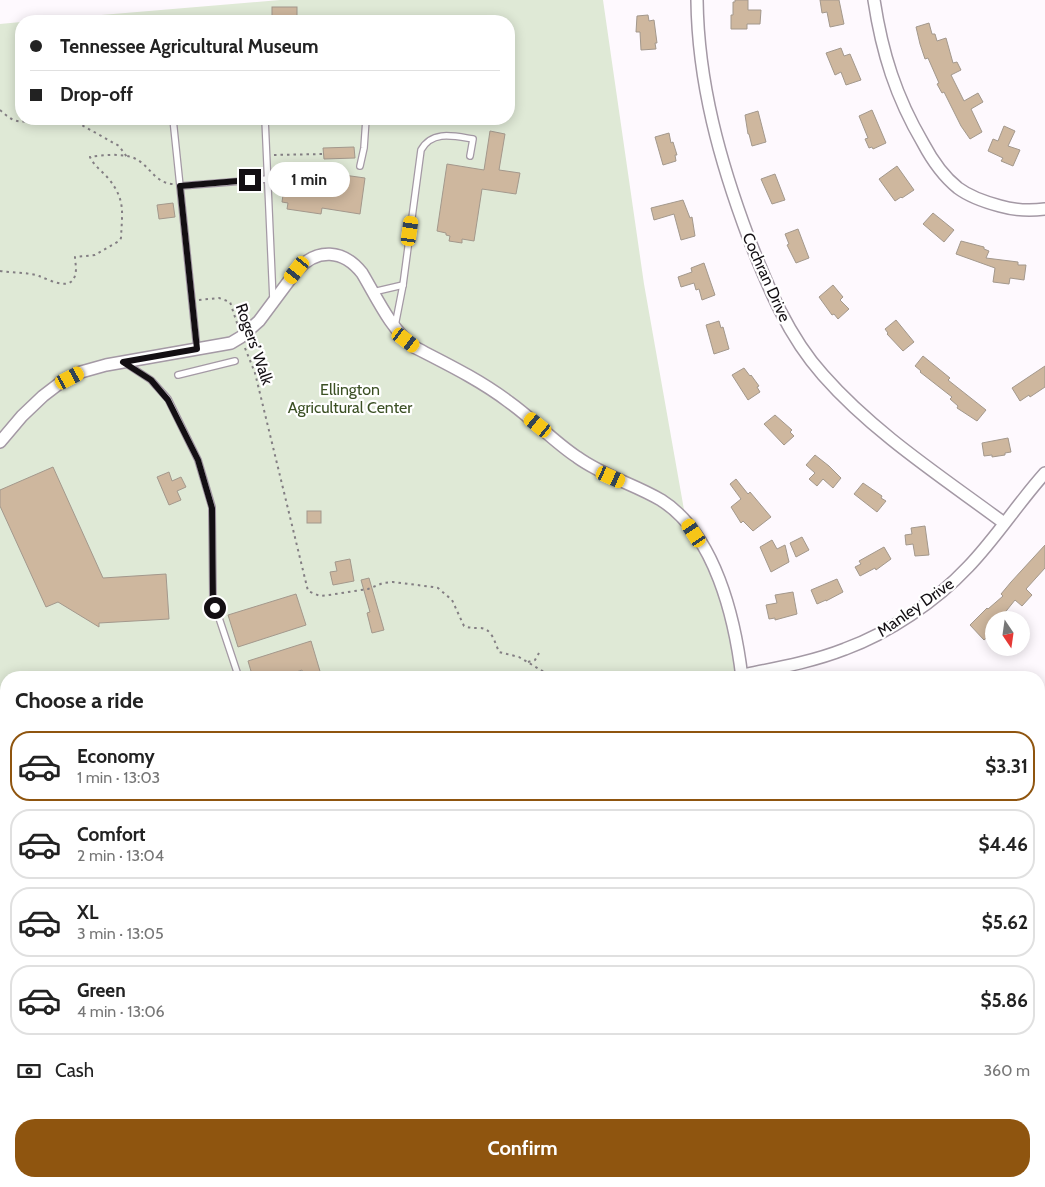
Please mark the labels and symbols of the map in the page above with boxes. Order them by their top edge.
callout: 1 min [268,162,350,198]
route end [239,169,261,191]
car [400,215,419,247]
street label: Cochran Drive [738,230,795,325]
car [281,254,312,286]
street label: Rogers’ Walk [232,301,278,388]
car [389,325,422,355]
car [53,364,86,392]
park label: Ellington Agricultural Center [288,380,413,417]
car [521,410,554,440]
car [594,464,627,490]
car [679,516,708,550]
street label: Manley Drive [873,574,957,641]
route start [204,597,226,619]
north arrow [985,611,1030,656]

